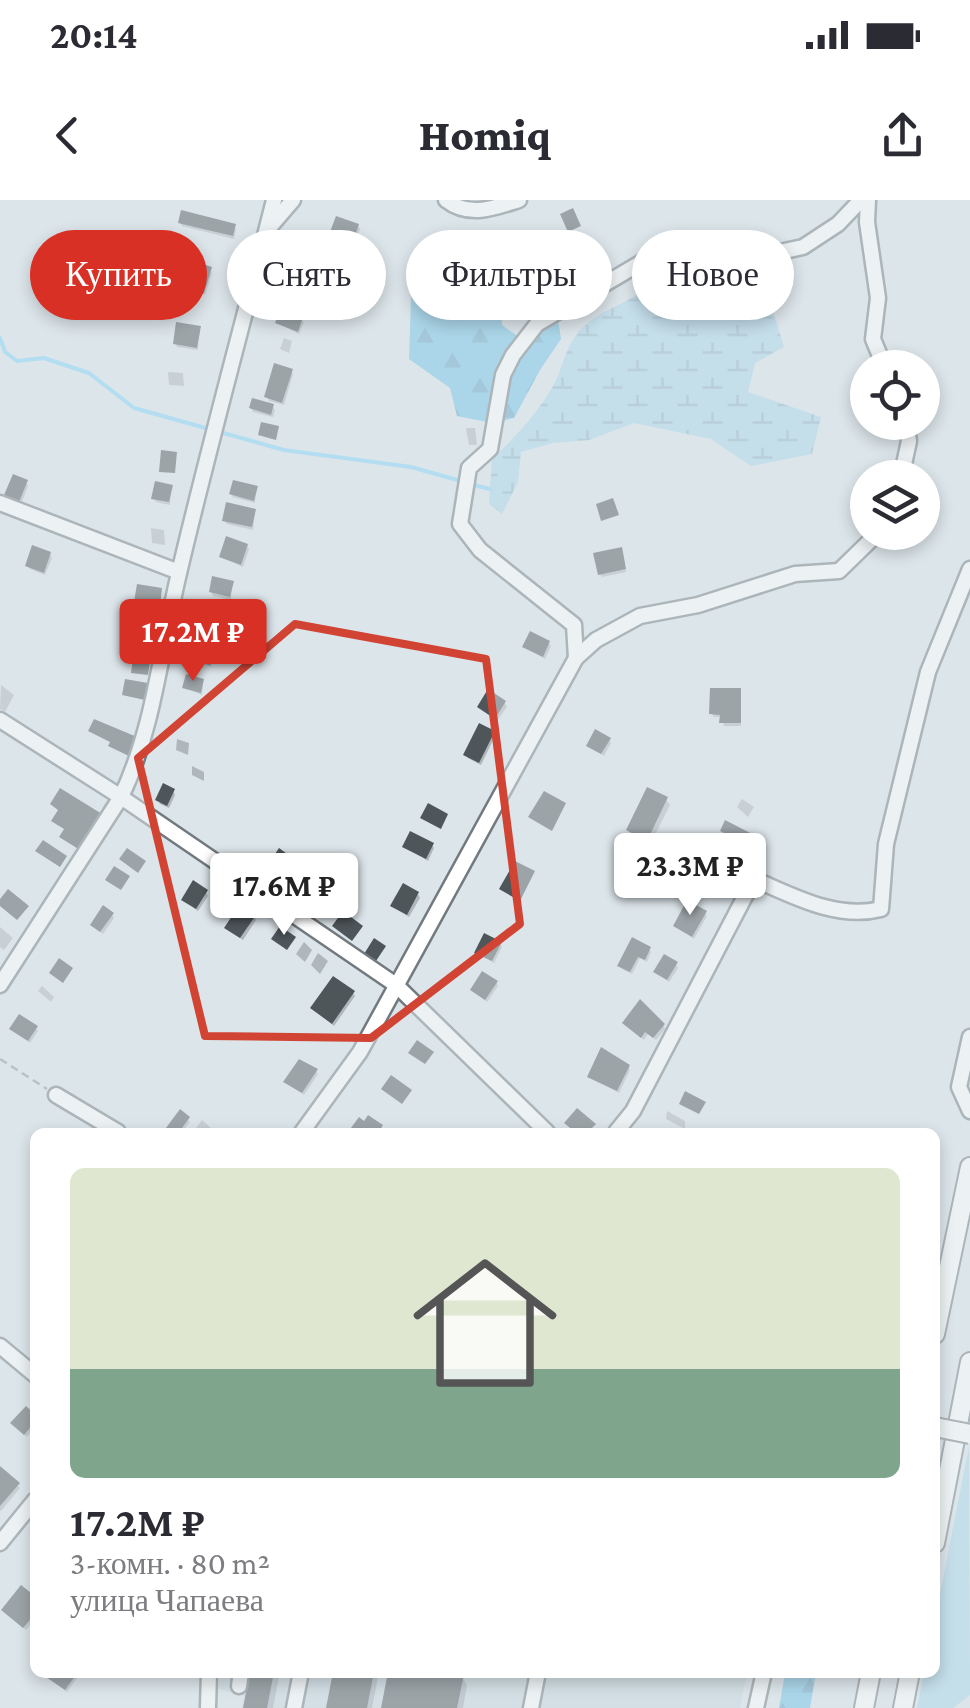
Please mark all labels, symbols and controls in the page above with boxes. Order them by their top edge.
text: 20:14 [50,14,138,56]
icon: back [40,108,95,163]
icon: share [875,108,930,163]
text: Homiq [419,110,551,160]
chip: Купить [30,230,207,320]
chip: Снять [227,230,386,320]
chip: Фильтры [406,230,612,320]
chip: Новое [632,230,794,320]
map controls [850,350,940,550]
button: locate [850,350,940,440]
button: layers [850,460,940,550]
pin: 17.2M ₽ [101,599,285,684]
text: 17.2M ₽ [142,613,244,649]
pin: 23.3M ₽ [598,833,782,918]
text: 23.3M ₽ [636,847,744,883]
pin: 17.6M ₽ [192,853,376,938]
text: 17.6M ₽ [232,867,336,903]
icon: home [395,1233,575,1413]
text: 17.2M ₽ [70,1498,205,1545]
text: 3-комн. · 80 m² [70,1545,270,1581]
text: улица Чапаева [70,1582,264,1618]

